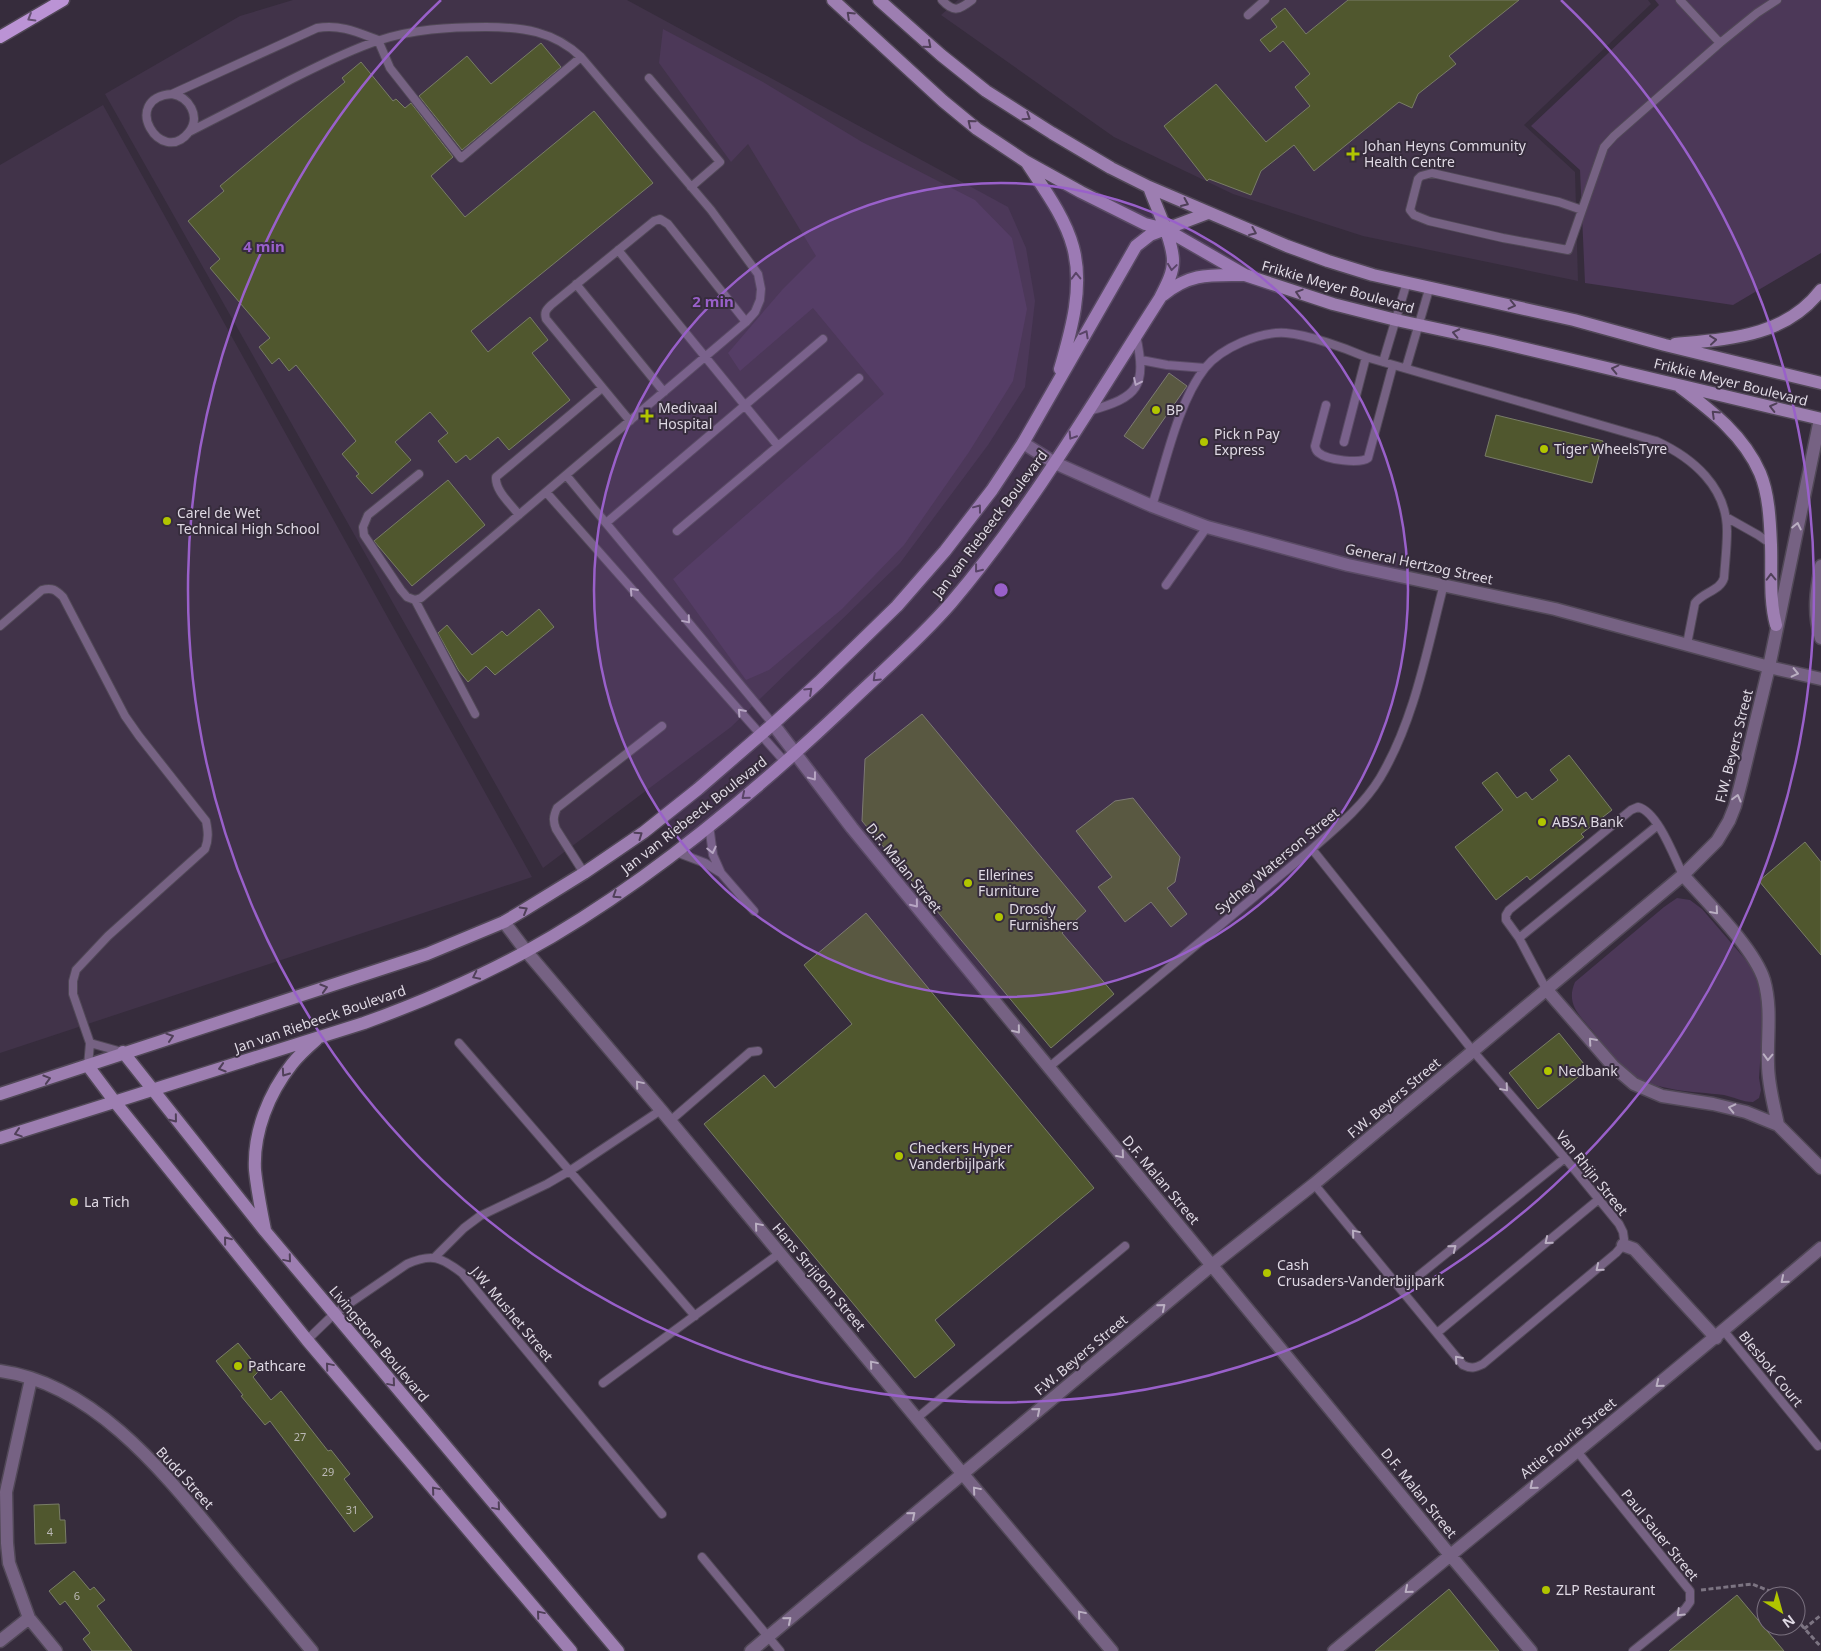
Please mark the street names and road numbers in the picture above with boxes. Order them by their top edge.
street label: Frikkie Meyer Boulevard [1260,256,1417,317]
street label: Frikkie Meyer Boulevard [1652,353,1810,410]
street label: Jan van Riebeeck Boulevard [927,446,1051,603]
street label: General Hertzog Street [1343,539,1495,588]
street label: F.W. Beyers Street [1710,687,1757,804]
street label: Jan van Riebeeck Boulevard [615,752,771,879]
street label: Sydney Waterson Street [1211,803,1343,918]
street label: D.F. Malan Street [862,819,947,917]
street label: Jan van Riebeeck Boulevard [230,980,408,1057]
street label: F.W. Beyers Street [1343,1053,1444,1142]
street label: Van Rhijn Street [1552,1126,1633,1219]
street label: D.F. Malan Street [1119,1131,1204,1228]
street label: Hans Strijdom Street [768,1219,870,1335]
street label: J.W. Mushet Street [466,1261,558,1365]
street label: Livingstone Boulevard [325,1282,434,1406]
street label: F.W. Beyers Street [1030,1310,1131,1399]
street label: Blesbok Court [1735,1327,1808,1411]
street label: Attie Fourie Street [1516,1393,1620,1482]
street label: Budd Street [152,1442,218,1513]
street label: D.F. Malan Street [1377,1444,1462,1542]
street label: Paul Sauer Street [1618,1485,1703,1585]

